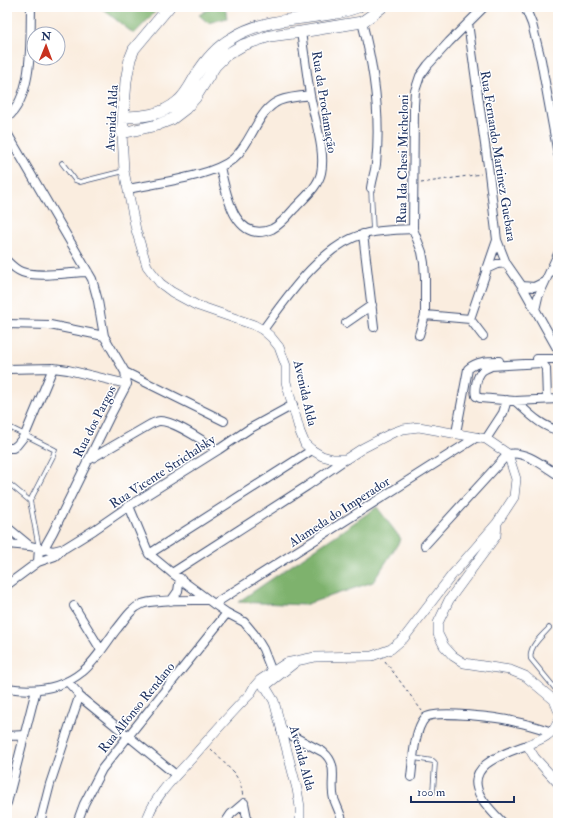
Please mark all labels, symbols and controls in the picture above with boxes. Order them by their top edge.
north arrow [26,26,66,66]
text: N [40,30,52,43]
street label: Rua da Proclamação [308,50,340,154]
street label: Rua Fernando Martinez Guebara [477,70,520,243]
street label: Avenida Alda [102,84,122,153]
street label: Rua Ida Chesi Micheloni [394,94,412,224]
street label: Avenida Alda [289,358,320,428]
street label: Rua dos Pargos [70,382,120,460]
street label: Rua Vicente Strichalsky [107,431,219,513]
street label: Alameda do Imperador [285,473,394,552]
street label: Rua Alfonso Rendano [95,659,178,756]
street label: Avenida Alda [285,723,319,793]
scale bar [411,778,514,804]
text: 100 m [417,785,446,800]

